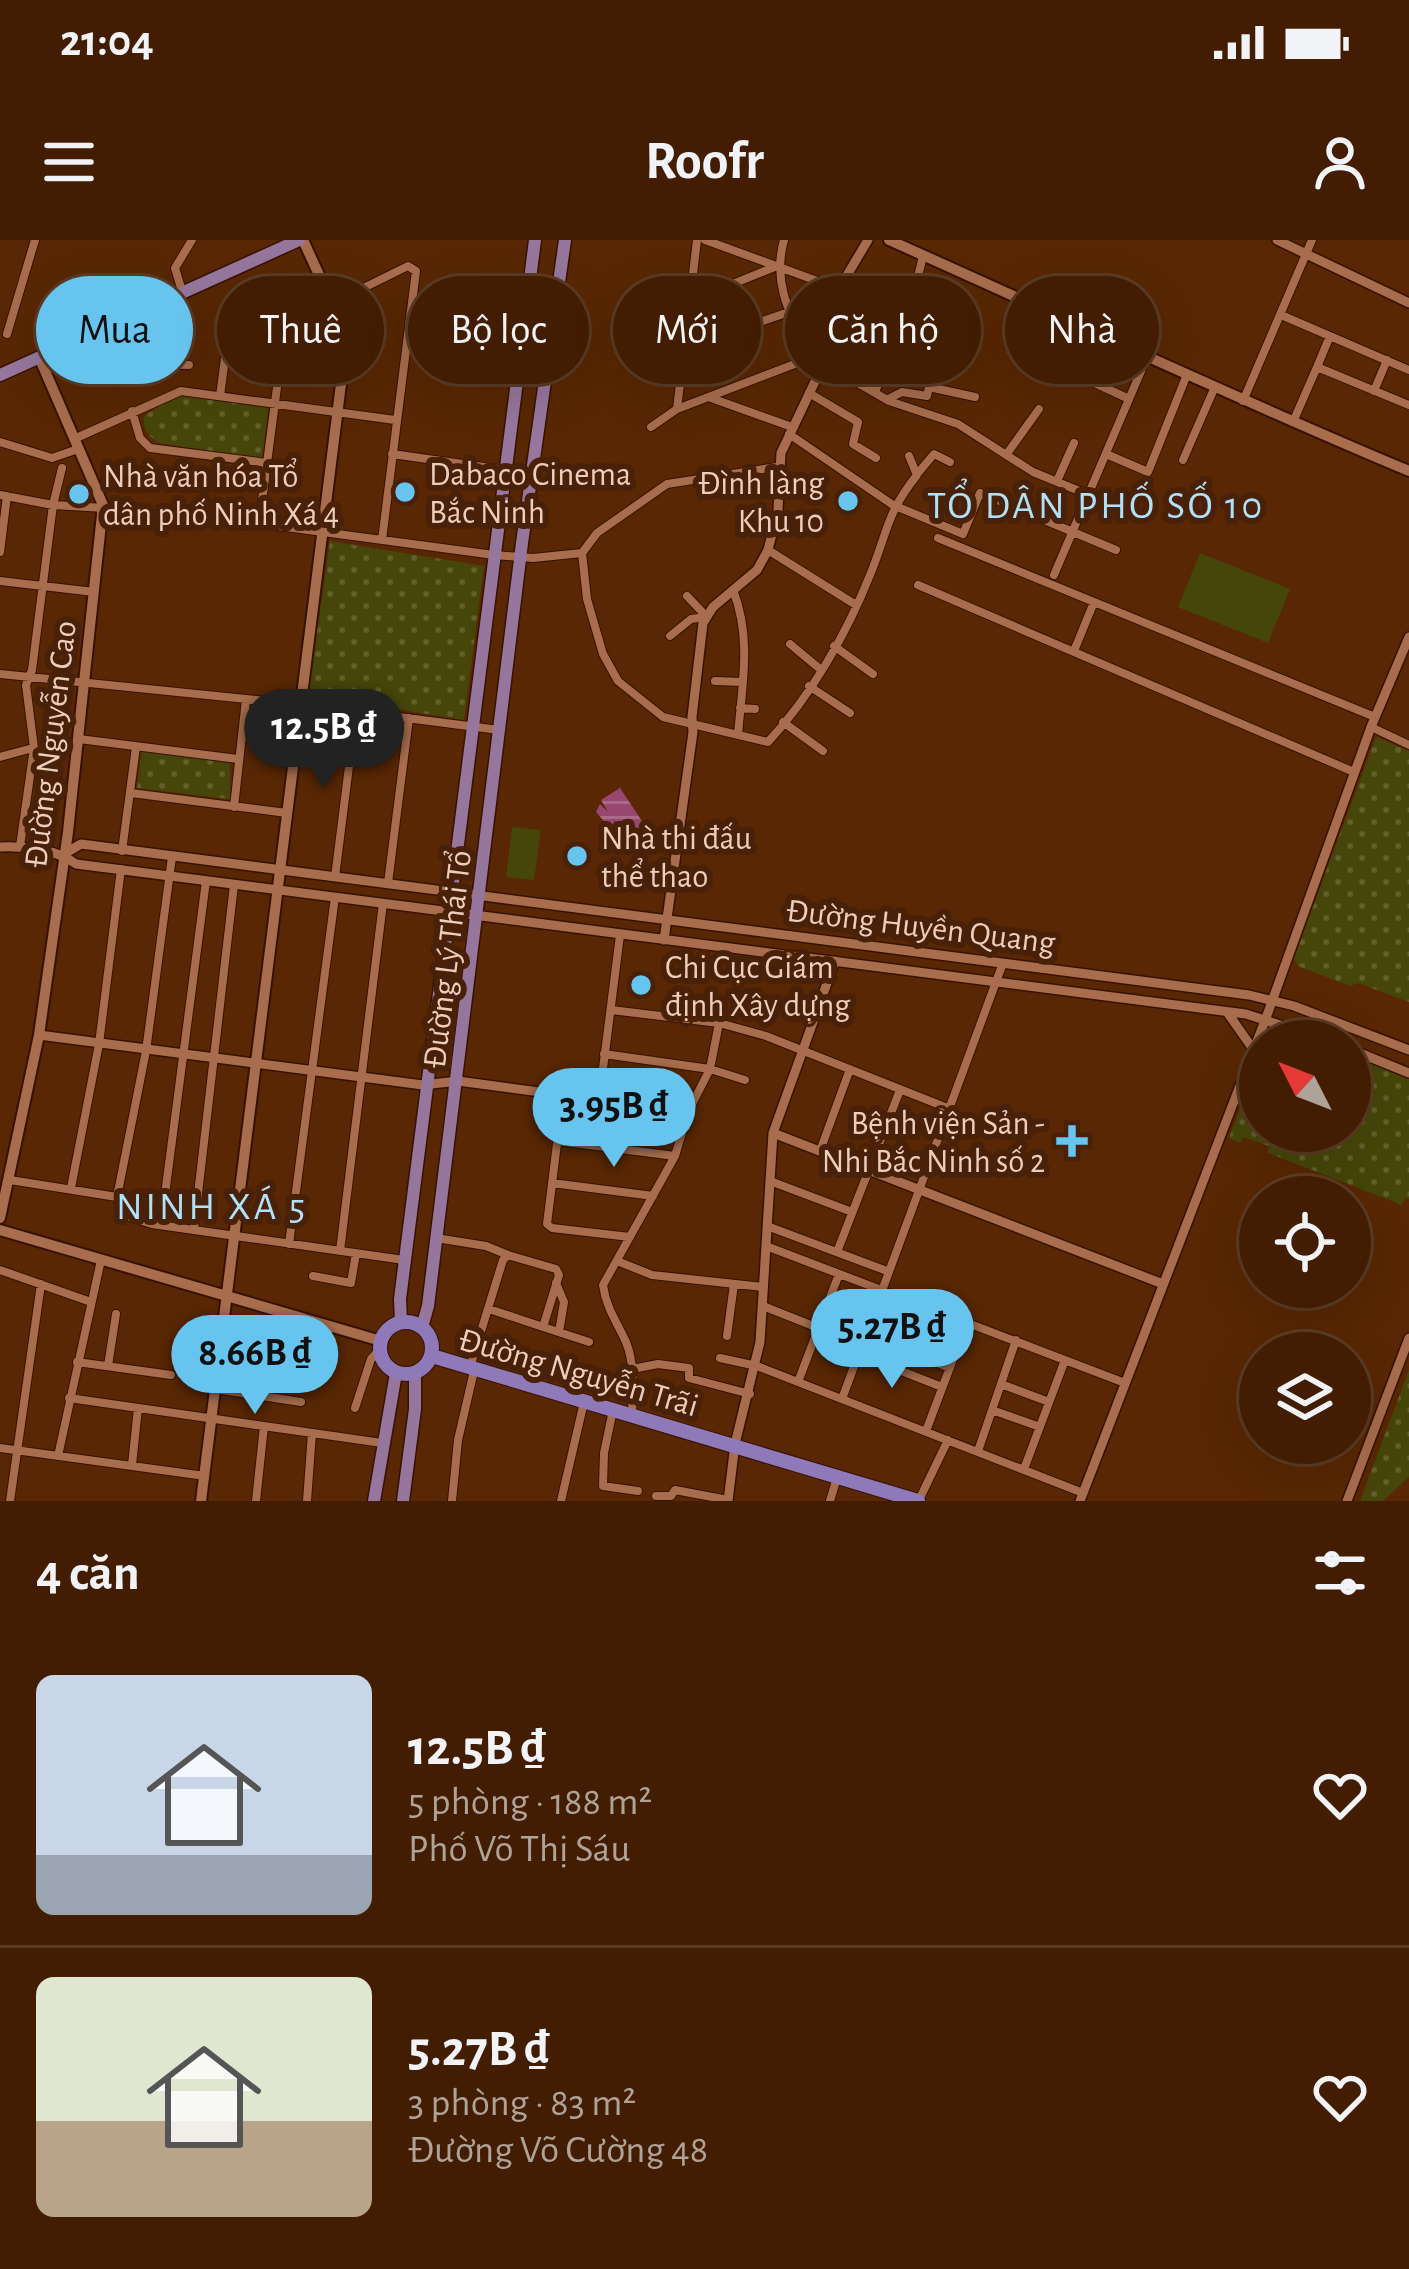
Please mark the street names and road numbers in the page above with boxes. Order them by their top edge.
street label: Đường Nguyễn Cao [17,619,83,870]
street label: Đường Lý Thái Tổ [415,848,478,1070]
street label: Đường Huyền Quang [785,894,1057,960]
street label: Đường Nguyễn Trãi [455,1321,703,1423]

